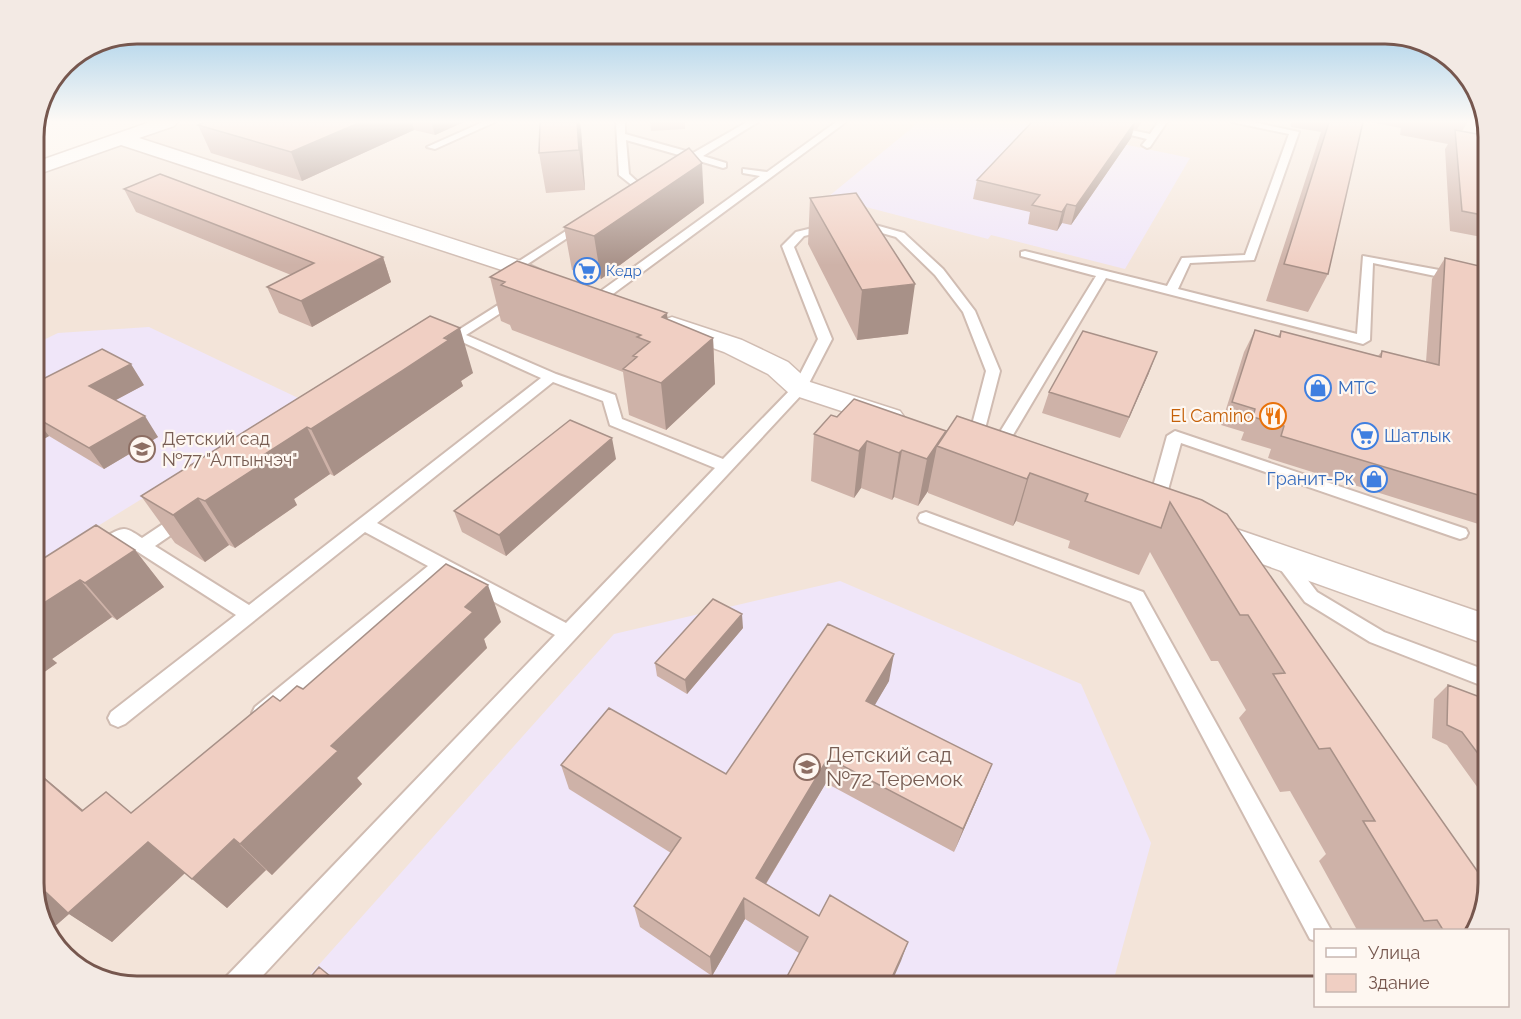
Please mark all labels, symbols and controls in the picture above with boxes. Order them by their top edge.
supermarket icon: Кедр [572,256,602,286]
place label: Кедр [606,262,642,280]
shop icon: МТС [1303,373,1333,403]
place label: МТС [1338,377,1377,398]
restaurant icon: El Camino [1258,401,1288,431]
place label: El Camino [1170,405,1254,426]
supermarket icon: Шатлык [1350,421,1380,451]
place label: Шатлык [1384,425,1451,446]
place label: Детский сад №77 "Алтынчэч" [162,428,298,470]
school or university icon: Детский сад №77 "Алтынчэч" [127,434,157,464]
shop icon: Гранит-Рк [1359,464,1389,494]
place label: Гранит-Рк [1267,468,1354,489]
place label: Детский сад №72 Теремок [826,742,963,791]
school or university icon: Детский сад №72 Теремок [792,752,822,782]
legend [1314,929,1509,1007]
text: Улица [1368,942,1420,963]
text: Здание [1368,972,1430,993]

